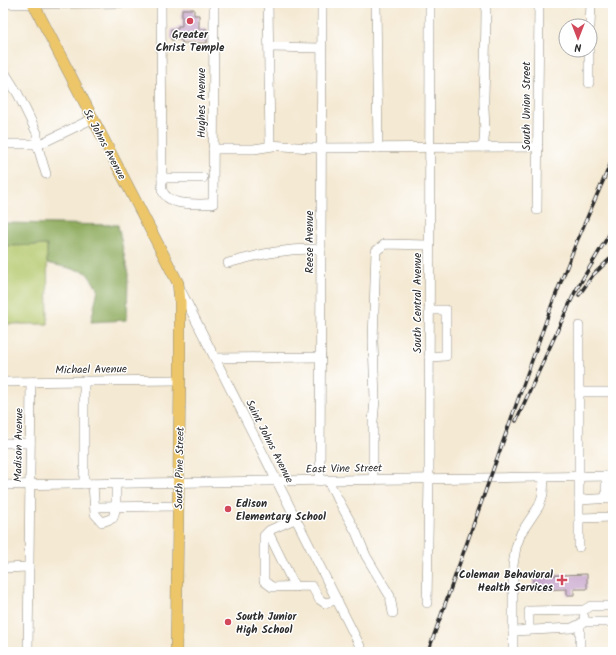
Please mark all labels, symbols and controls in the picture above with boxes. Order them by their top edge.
marker: Greater Christ Temple [185,16,195,26]
north arrow [558,18,598,58]
place label: Greater Christ Temple [156,26,225,57]
text: N [574,38,581,56]
street label: South Union Street [518,61,536,150]
street label: Hughes Avenue [193,68,211,138]
street label: St Johns Avenue [78,106,130,183]
street label: Reese Avenue [301,211,319,273]
street label: South Central Avenue [409,253,427,353]
street label: Michael Avenue [55,360,127,380]
street label: Saint Johns Avenue [240,397,298,486]
street label: Madison Avenue [9,408,29,482]
street label: South Pine Street [170,426,190,509]
street label: East Vine Street [306,459,383,479]
place label: Edison Elementary School [236,495,326,526]
marker: Edison Elementary School [223,504,233,514]
place label: Coleman Behavioral Health Services [459,566,554,597]
marker: Coleman Behavioral Health Services [556,574,568,586]
place label: South Junior High School [236,608,297,639]
marker: South Junior High School [223,617,233,627]

